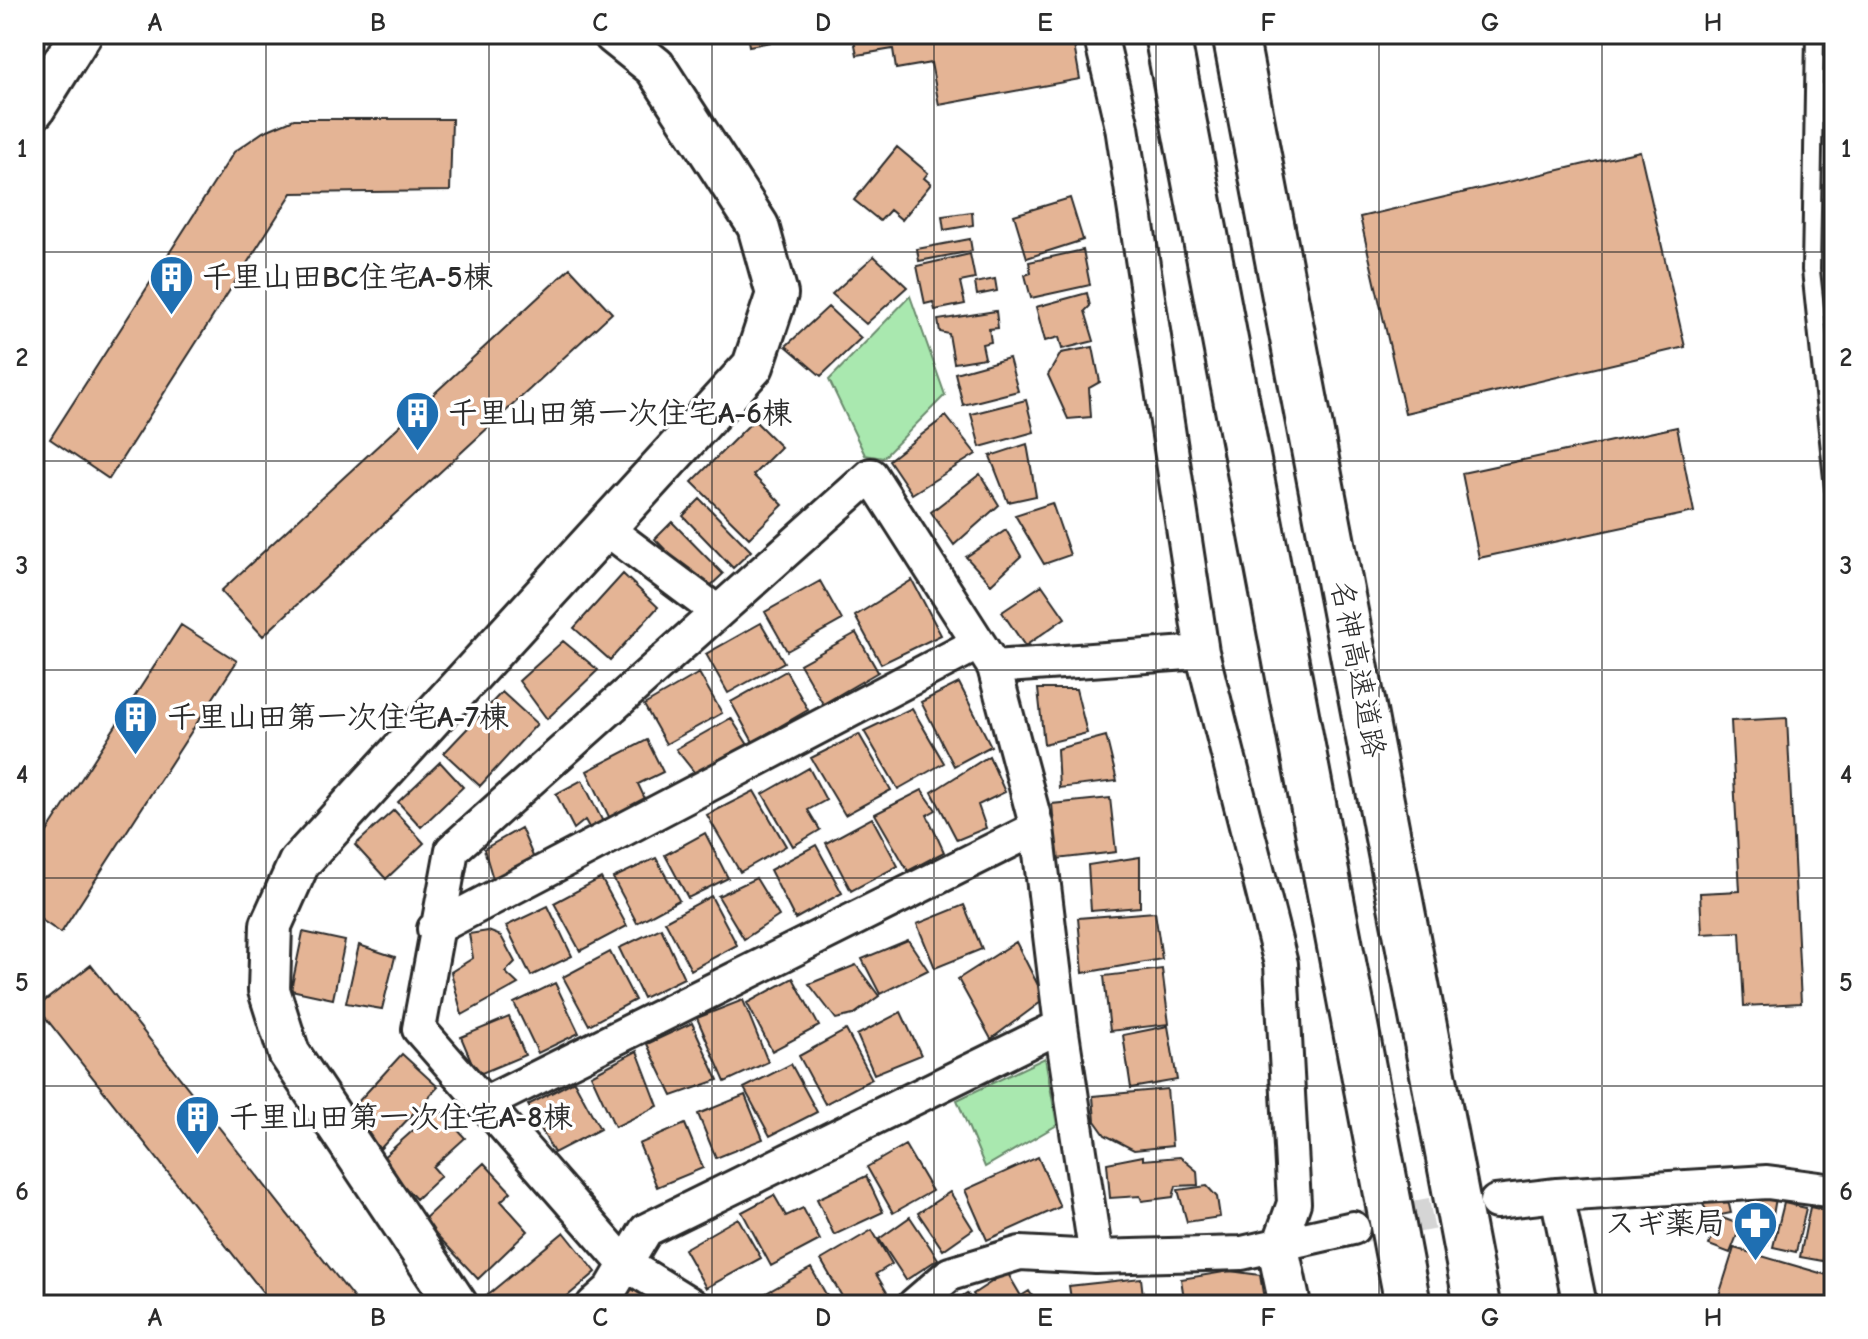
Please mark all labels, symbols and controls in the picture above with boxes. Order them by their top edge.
text: A [148,8,163,38]
text: B [370,8,386,38]
text: C [592,8,608,38]
text: D [815,8,831,38]
text: E [1037,8,1053,38]
text: F [1260,8,1276,38]
text: G [1481,8,1499,38]
text: H [1704,8,1722,38]
text: 1 [17,134,27,164]
text: 1 [1841,134,1851,164]
building icon: 千里山田BC住宅A-5棟 [147,253,195,316]
place label: 千里山田BC住宅A-5棟 [202,260,493,295]
text: 2 [16,343,28,373]
text: 2 [1840,343,1852,373]
building icon: 千里山田第一次住宅A-6棟 [393,389,441,452]
place label: 千里山田第一次住宅A-6棟 [448,396,792,431]
text: 3 [16,551,28,581]
text: 3 [1840,551,1852,581]
street label: 名神高速道路 [1324,577,1392,761]
building icon: 千里山田第一次住宅A-7棟 [112,693,160,756]
place label: 千里山田第一次住宅A-7棟 [167,700,509,735]
text: 4 [16,760,28,790]
text: 4 [1840,760,1852,790]
text: 5 [15,968,29,998]
text: 5 [1839,968,1853,998]
building icon: 千里山田第一次住宅A-8棟 [174,1093,222,1156]
place label: 千里山田第一次住宅A-8棟 [229,1100,573,1135]
text: 6 [15,1177,29,1207]
text: 6 [1839,1177,1853,1207]
pharmacy icon: スギ薬局 [1732,1199,1780,1262]
place label: スギ薬局 [1605,1206,1725,1241]
text: A [148,1303,163,1333]
text: B [370,1303,386,1333]
text: C [592,1303,608,1333]
text: D [815,1303,831,1333]
text: E [1037,1303,1053,1333]
text: F [1260,1303,1276,1333]
text: G [1481,1303,1499,1333]
text: H [1704,1303,1722,1333]

